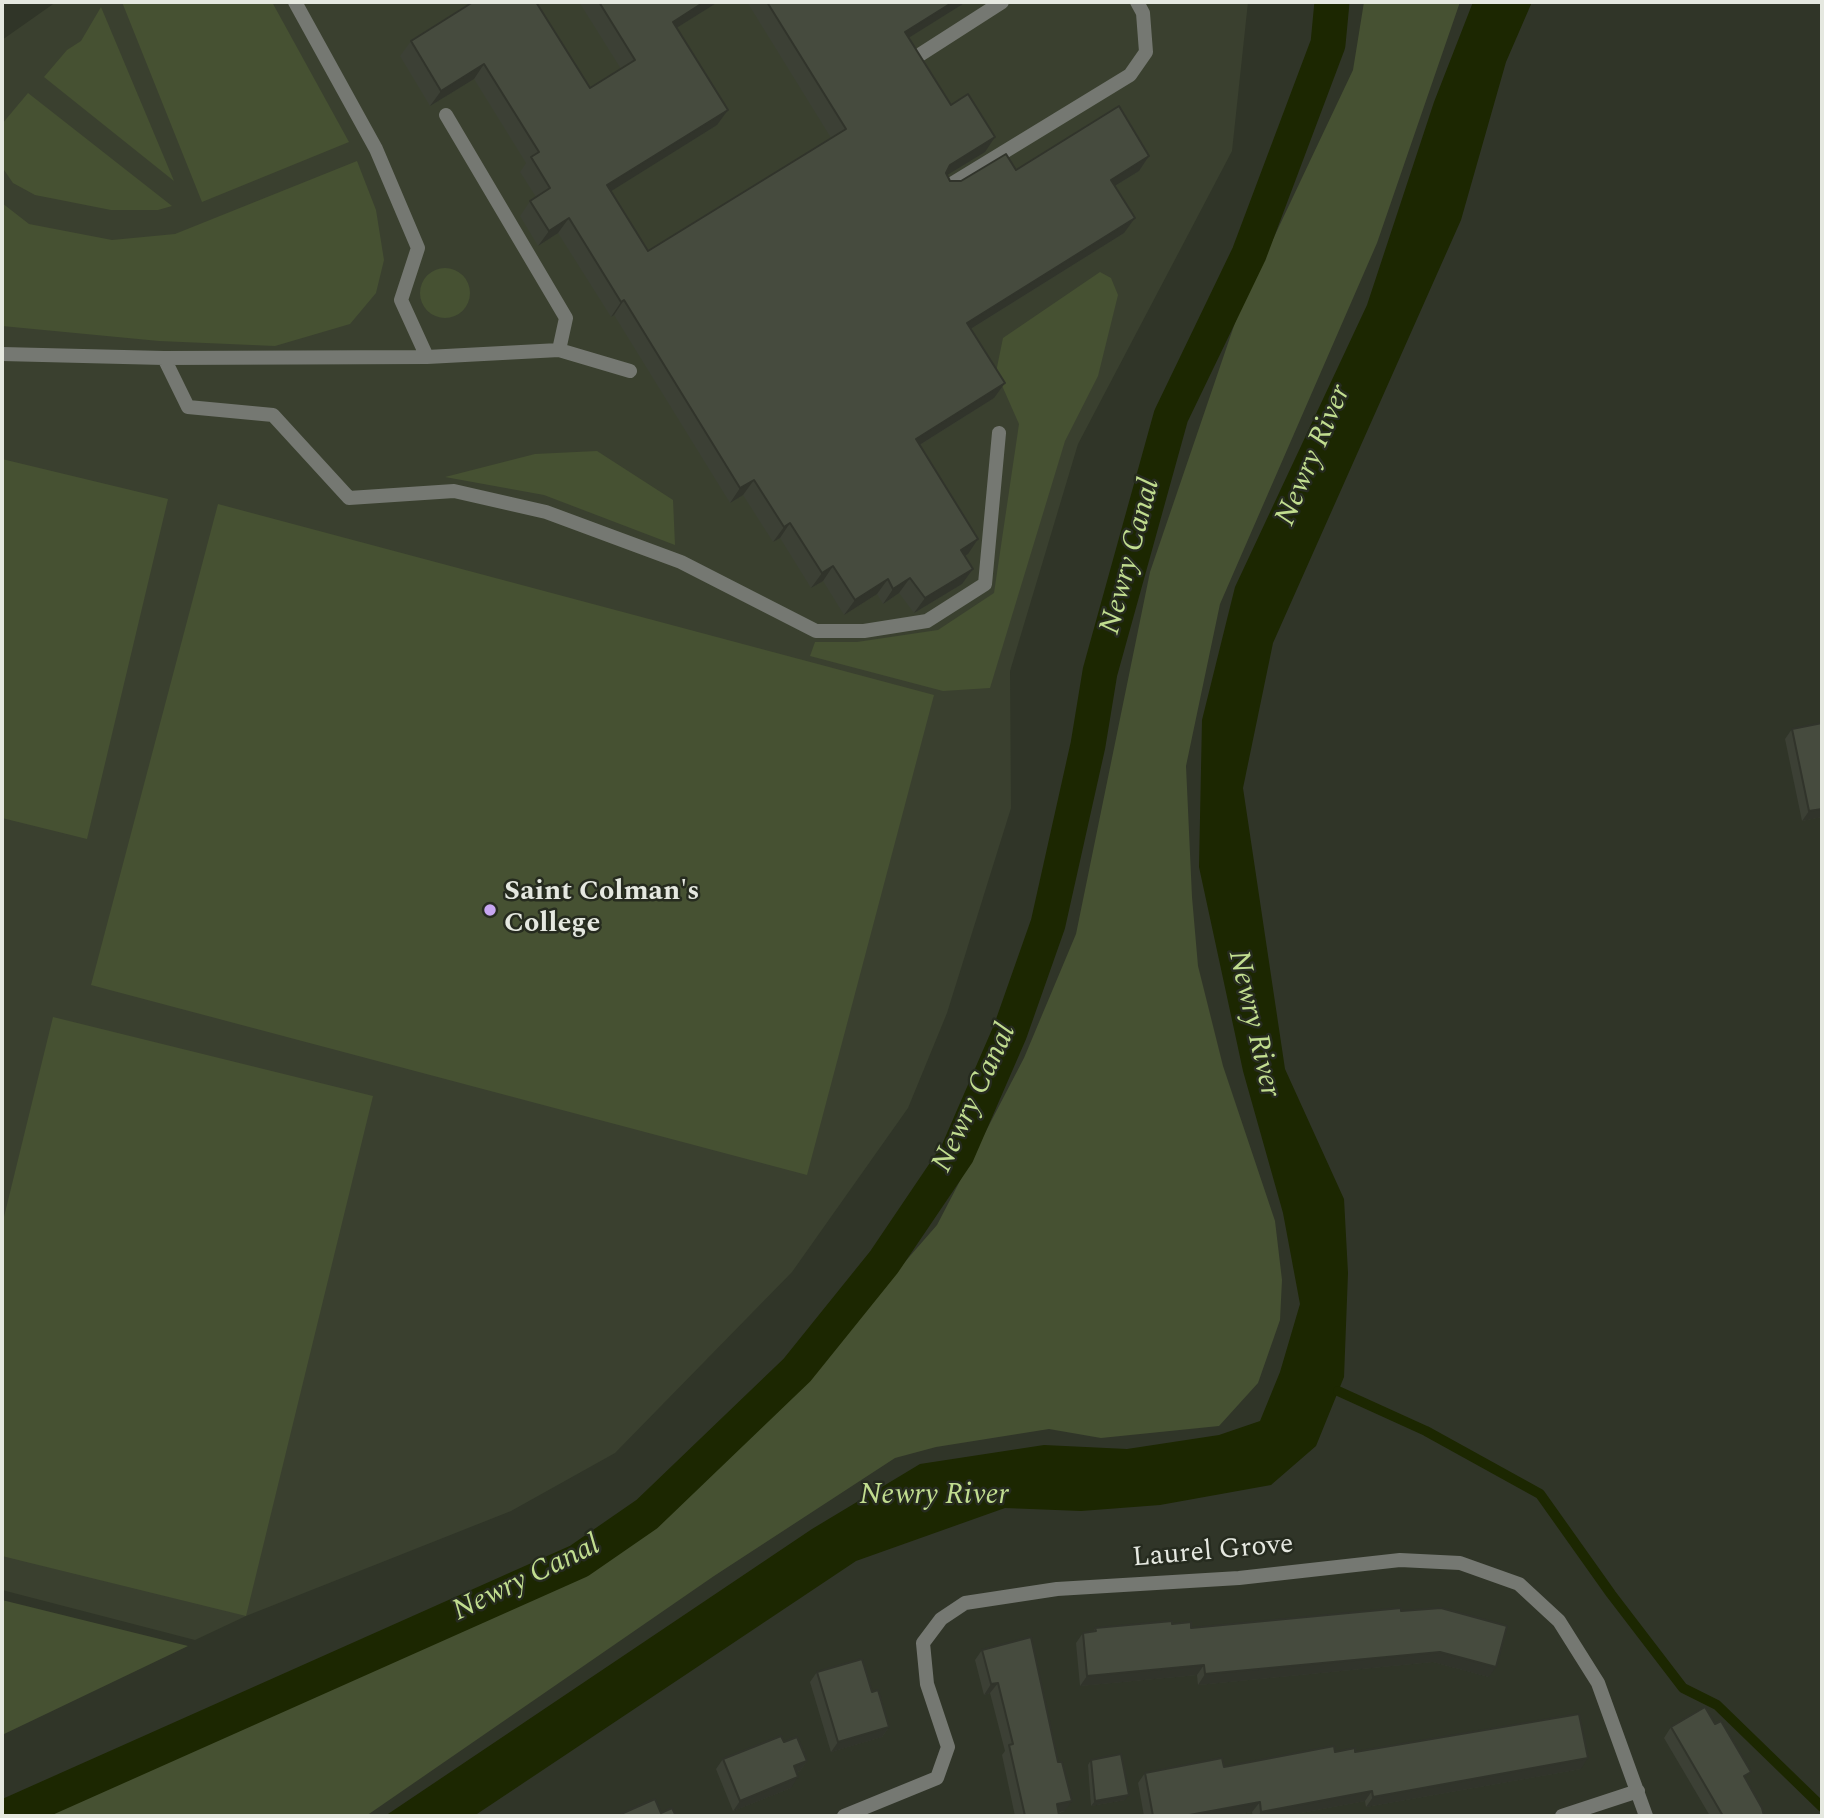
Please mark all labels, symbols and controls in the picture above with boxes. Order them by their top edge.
water label: Newry River [1269,380,1361,532]
water label: Newry Canal [1094,475,1170,639]
place label: Saint Colman's College [504,877,700,943]
marker: Saint Colman's College [482,902,498,918]
water label: Newry River [1218,947,1286,1101]
water label: Newry Canal [926,1019,1026,1179]
water label: Newry River [859,1479,1009,1515]
water label: Newry Canal [447,1529,607,1631]
street label: Laurel Grove [1131,1529,1295,1577]

